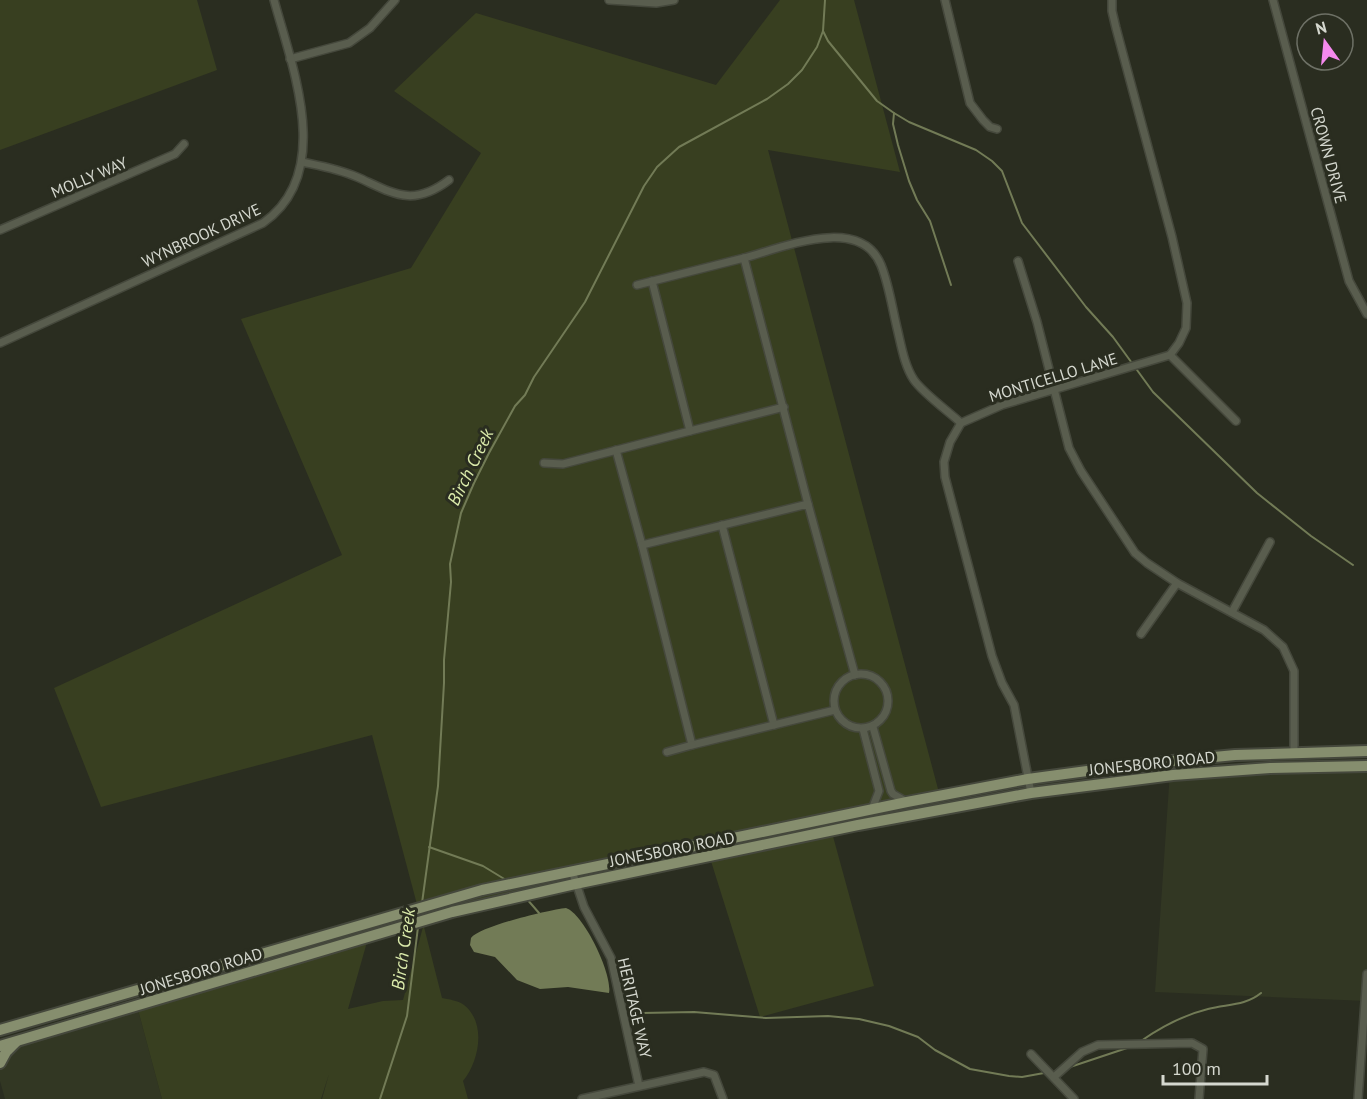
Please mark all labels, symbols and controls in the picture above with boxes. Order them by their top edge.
north arrow [1295,12,1355,72]
text: N [1313,16,1329,39]
street label: CROWN DRIVE [1307,105,1351,205]
street label: MOLLY WAY [48,152,130,202]
street label: WYNBROOK DRIVE [138,199,264,271]
street label: MONTICELLO LANE [986,348,1120,406]
water label: Birch Creek [442,424,499,509]
street label: JONESBORO ROAD [1087,746,1216,780]
street label: JONESBORO ROAD [607,827,736,871]
water label: Birch Creek [386,906,420,991]
street label: JONESBORO ROAD [136,943,265,999]
street label: HERITAGE WAY [614,956,656,1060]
scale bar [1163,1048,1266,1086]
text: 100 m [1172,1057,1221,1080]

